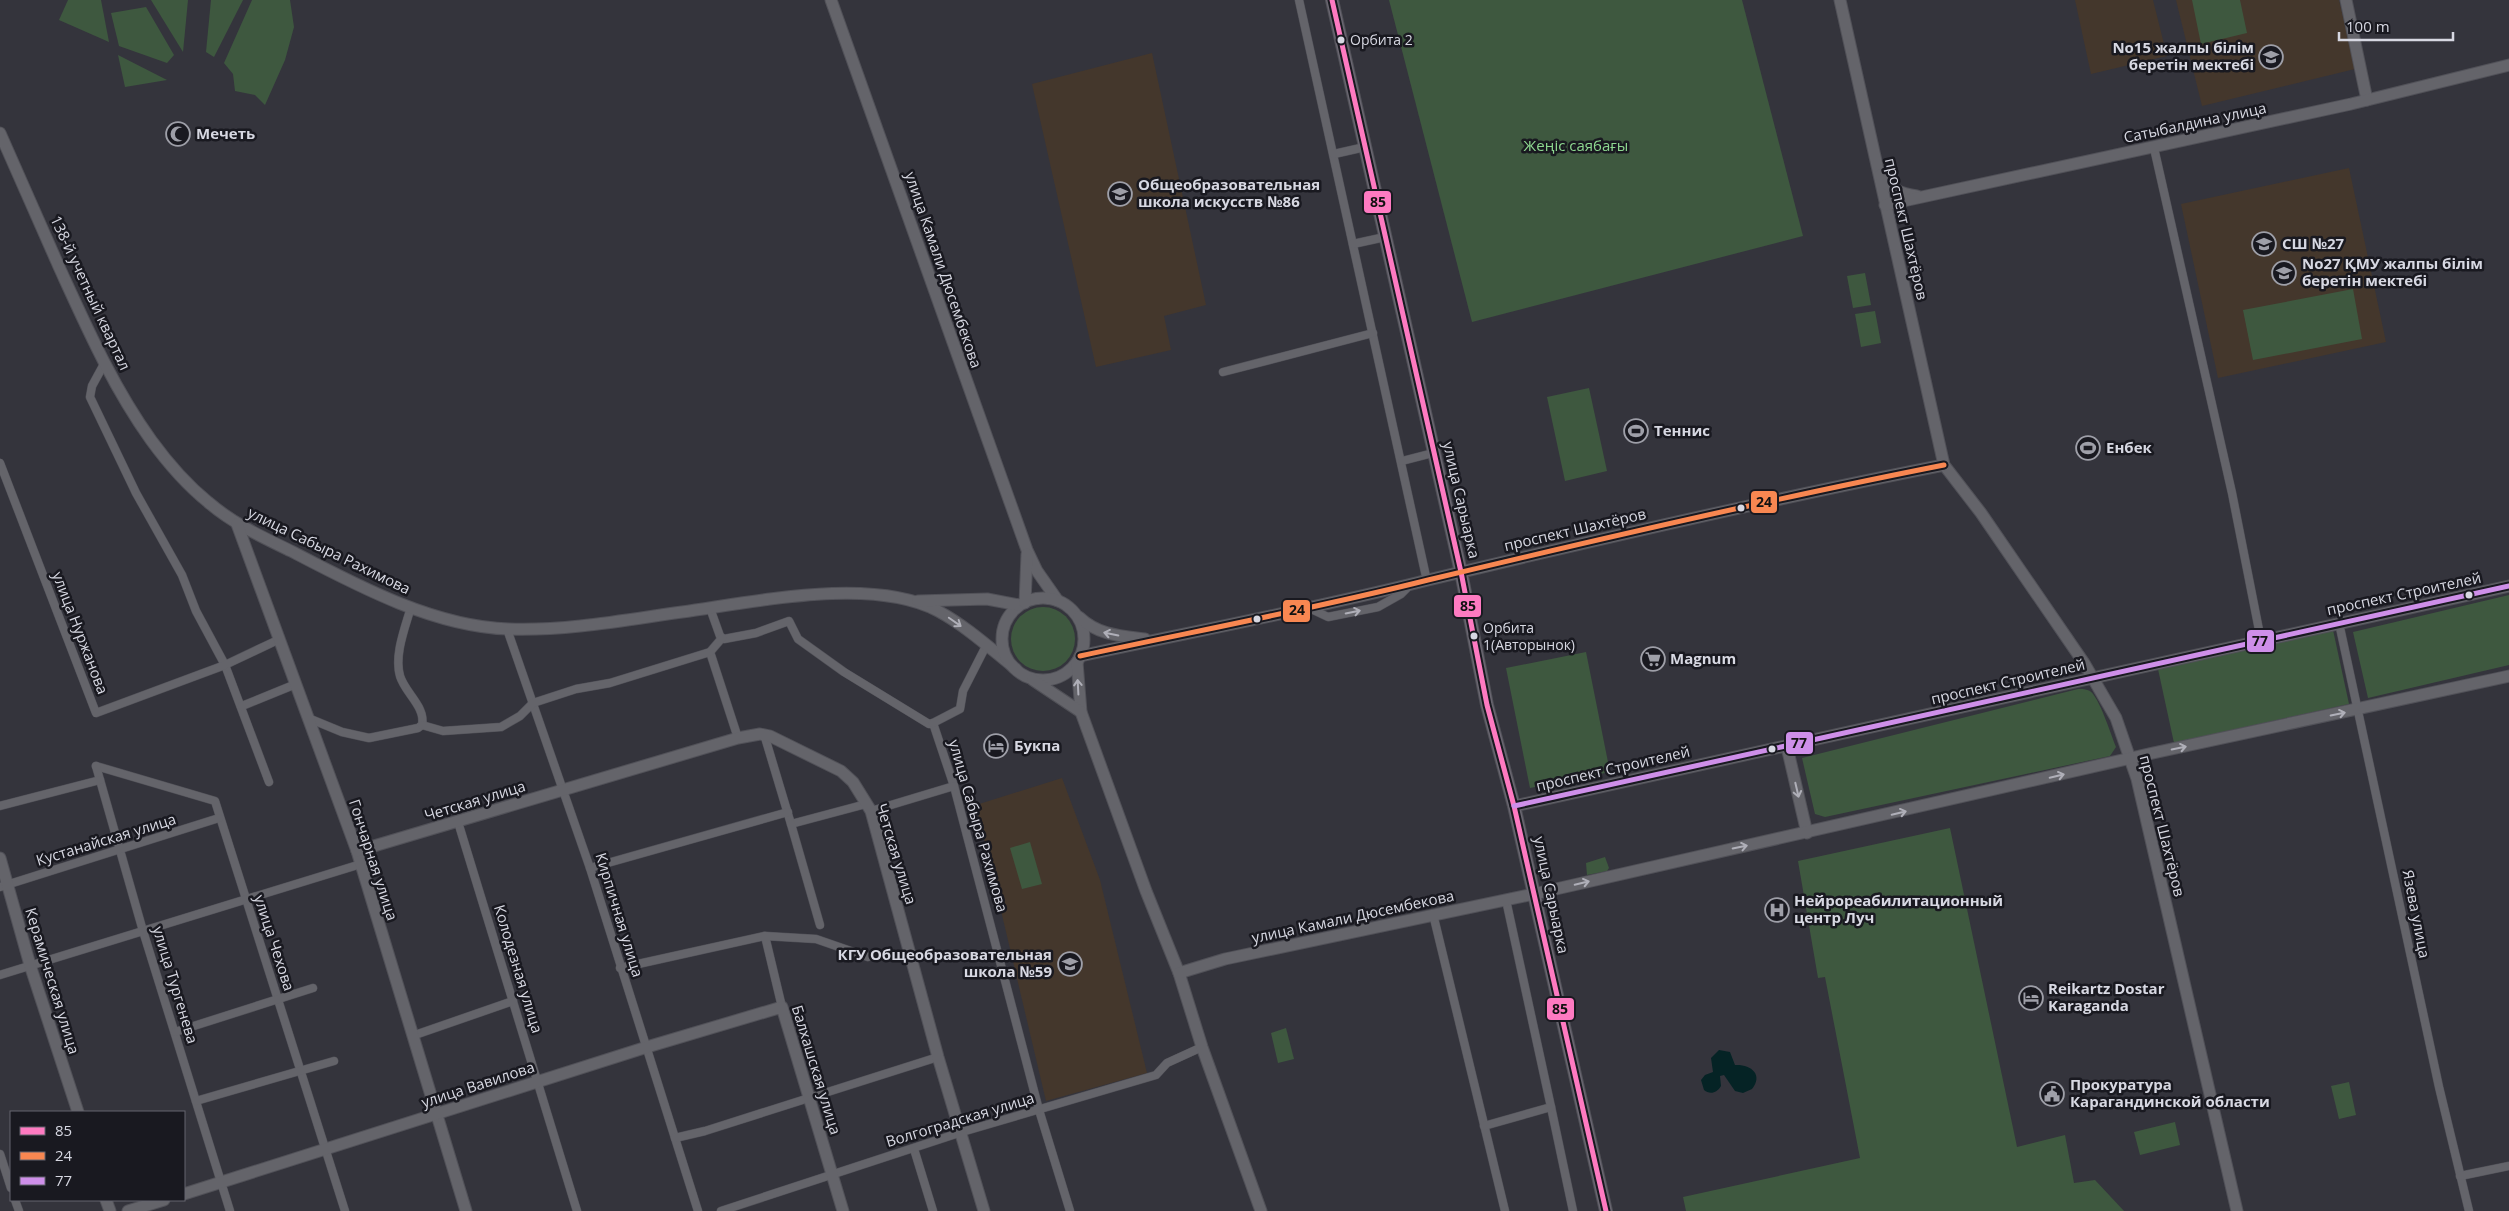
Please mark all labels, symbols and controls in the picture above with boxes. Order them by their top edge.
scale bar [2339,10,2453,42]
text: 100 m [2346,16,2390,36]
place label: Орбита 2 [1350,30,1413,49]
marker: Орбита 2 [1336,35,1346,45]
place label: No15 жалпы білім беретін мектебі [2112,37,2254,74]
school or university icon: No15 жалпы білім беретін мектебі [2258,44,2284,70]
street label: Сатыбалдина улица [2122,97,2268,147]
mosque icon: Мечеть [165,121,191,147]
place label: Мечеть [196,123,255,143]
park label: Жеңіс саябағы [1524,135,1628,155]
street label: проспект Шахтёров [1881,156,1933,302]
street label: улица Камали Дюсембекова [901,169,987,371]
place label: Общеобразовательная школа искусств №86 [1138,174,1320,211]
school or university icon: Общеобразовательная школа искусств №86 [1107,181,1133,207]
line badge: 85 [1363,190,1392,214]
text: 85 [1370,192,1386,211]
street label: 138-й учетный квартал [46,212,136,373]
school or university icon: СШ №27 [2251,231,2277,257]
place label: СШ №27 [2282,233,2345,253]
place label: No27 ҚМУ жалпы білім беретін мектебі [2302,253,2483,290]
school or university icon: No27 ҚМУ жалпы білім беретін мектебі [2271,260,2297,286]
sports icon: Теннис [1623,418,1649,444]
place label: Теннис [1654,420,1710,440]
sports icon: Енбек [2075,435,2101,461]
place label: Енбек [2106,437,2153,457]
street label: улица Сарыарка [1439,439,1485,560]
line badge: 24 [1750,490,1778,514]
text: 24 [1756,492,1772,511]
street label: улица Сабыра Рахимова [245,502,414,598]
street label: проспект Шахтёров [1502,503,1648,555]
unlabelled marker [1736,503,1746,513]
street label: проспект Строителей [2325,567,2483,619]
street label: улица Нуржанова [48,568,114,697]
unlabelled marker [2464,590,2474,600]
line badge: 85 [1453,594,1482,618]
text: 85 [1460,596,1476,615]
line badge: 24 [1282,599,1311,623]
text: 24 [1289,600,1305,619]
one-way arrow [1345,607,1361,616]
unlabelled marker [1252,614,1262,624]
one-way arrow [947,617,961,627]
place label: Орбита 1(Авторынок) [1483,618,1575,654]
one-way arrow [1103,629,1119,638]
line badge: 77 [2246,629,2275,653]
marker: Орбита 1(Авторынок) [1469,631,1479,641]
text: 77 [2252,631,2268,650]
supermarket icon: Magnum [1640,646,1666,672]
place label: Magnum [1670,648,1736,668]
street label: проспект Строителей [1929,654,2087,708]
one-way arrow [1074,680,1083,696]
one-way arrow [2329,709,2345,718]
line badge: 77 [1785,731,1814,755]
hotel icon: Букпа [983,733,1009,759]
text: 77 [1791,733,1807,752]
place label: Букпа [1014,735,1060,755]
street label: улица Сабыра Рахимова [945,737,1013,914]
street label: проспект Строителей [1534,741,1692,795]
one-way arrow [2170,743,2186,752]
unlabelled marker [1767,744,1777,754]
street label: проспект Шахтёров [2136,753,2190,899]
one-way arrow [2048,771,2064,780]
street label: Четская улица [422,775,528,825]
one-way arrow [1793,782,1802,798]
street label: Гончарная улица [345,797,403,923]
street label: Четская улица [872,801,922,907]
one-way arrow [1890,807,1906,817]
street label: Кустанайская улица [33,808,178,870]
street label: улица Сарыарка [1530,834,1574,955]
one-way arrow [1732,842,1748,851]
street label: Кирпичная улица [592,850,648,979]
street label: Язева улица [2399,868,2435,960]
one-way arrow [1573,878,1589,887]
street label: улица Камали Дюсембекова [1250,885,1456,947]
place label: Нейрореабилитационный центр Луч [1794,890,2003,927]
street label: улица Чехова [250,892,300,993]
hospital icon: Нейрореабилитационный центр Луч [1764,897,1790,923]
street label: Колодезная улица [490,902,548,1035]
street label: Керамическая улица [21,905,85,1056]
street label: улица Тургенева [149,923,203,1046]
place label: КГУ Общеобразовательная школа №59 [838,944,1052,981]
school or university icon: КГУ Общеобразовательная школа №59 [1057,951,1083,977]
place label: Reikartz Dostar Karaganda [2048,978,2165,1015]
hotel icon: Reikartz Dostar Karaganda [2018,985,2044,1011]
line badge: 85 [1546,997,1575,1021]
text: 85 [1552,999,1568,1018]
street label: Балхашская улица [788,1002,846,1137]
street label: улица Вавилова [418,1056,537,1112]
place label: Прокуратура Карагандинской области [2070,1074,2270,1111]
public building icon: Прокуратура Карагандинской области [2039,1081,2065,1107]
street label: Волгоградская улица [883,1087,1036,1151]
legend [10,1111,185,1201]
text: 85 [55,1120,72,1140]
text: 24 [55,1145,73,1165]
text: 77 [55,1170,72,1190]

